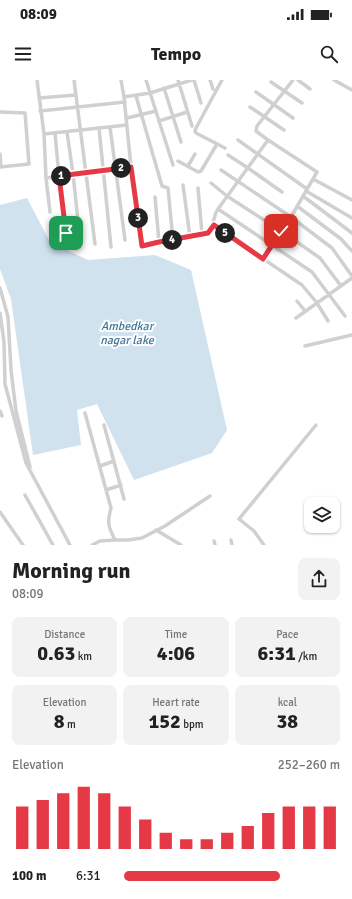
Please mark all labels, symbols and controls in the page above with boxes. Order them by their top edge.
text: 08:09 [20,5,57,23]
icon: menu [12,43,34,65]
text: Tempo [151,43,201,65]
icon: search [318,43,340,65]
pin: 2 [111,158,131,178]
text: 2 [118,161,124,174]
pin: 1 [51,166,71,186]
text: 1 [58,169,64,182]
pin: 3 [128,208,148,228]
text: 3 [135,211,141,224]
pin [264,214,298,248]
pin [49,216,83,250]
icon: check [270,220,292,242]
icon: arrive [55,222,77,244]
pin: 5 [215,223,235,243]
text: 5 [222,226,228,239]
pin: 4 [162,230,182,250]
text: 4 [169,233,175,246]
water label: Ambedkar nagar lake [100,319,155,348]
map controls [304,497,340,533]
button: layers [304,497,340,533]
text: Morning run [12,557,131,584]
button: share [298,558,340,600]
text: 08:09 [12,586,44,602]
text: Distance [44,628,85,641]
text: Time [165,628,187,641]
text: Pace [276,628,298,641]
text: 0.63 [37,641,75,666]
text: 4:06 [157,641,195,666]
text: 6:31 [258,641,296,666]
text: km [75,650,92,663]
text: /km [296,650,317,663]
text: Elevation [43,696,87,709]
text: Heart rate [152,696,200,709]
text: kcal [278,696,297,709]
text: 8 [54,709,64,734]
text: 152 [148,709,181,734]
text: 38 [277,709,298,734]
text: m [64,718,76,731]
text: bpm [181,718,204,731]
text: Elevation [12,757,64,773]
text: 252–260 m [278,757,340,773]
text: 100 m [12,868,46,884]
text: 6:31 [76,868,101,884]

